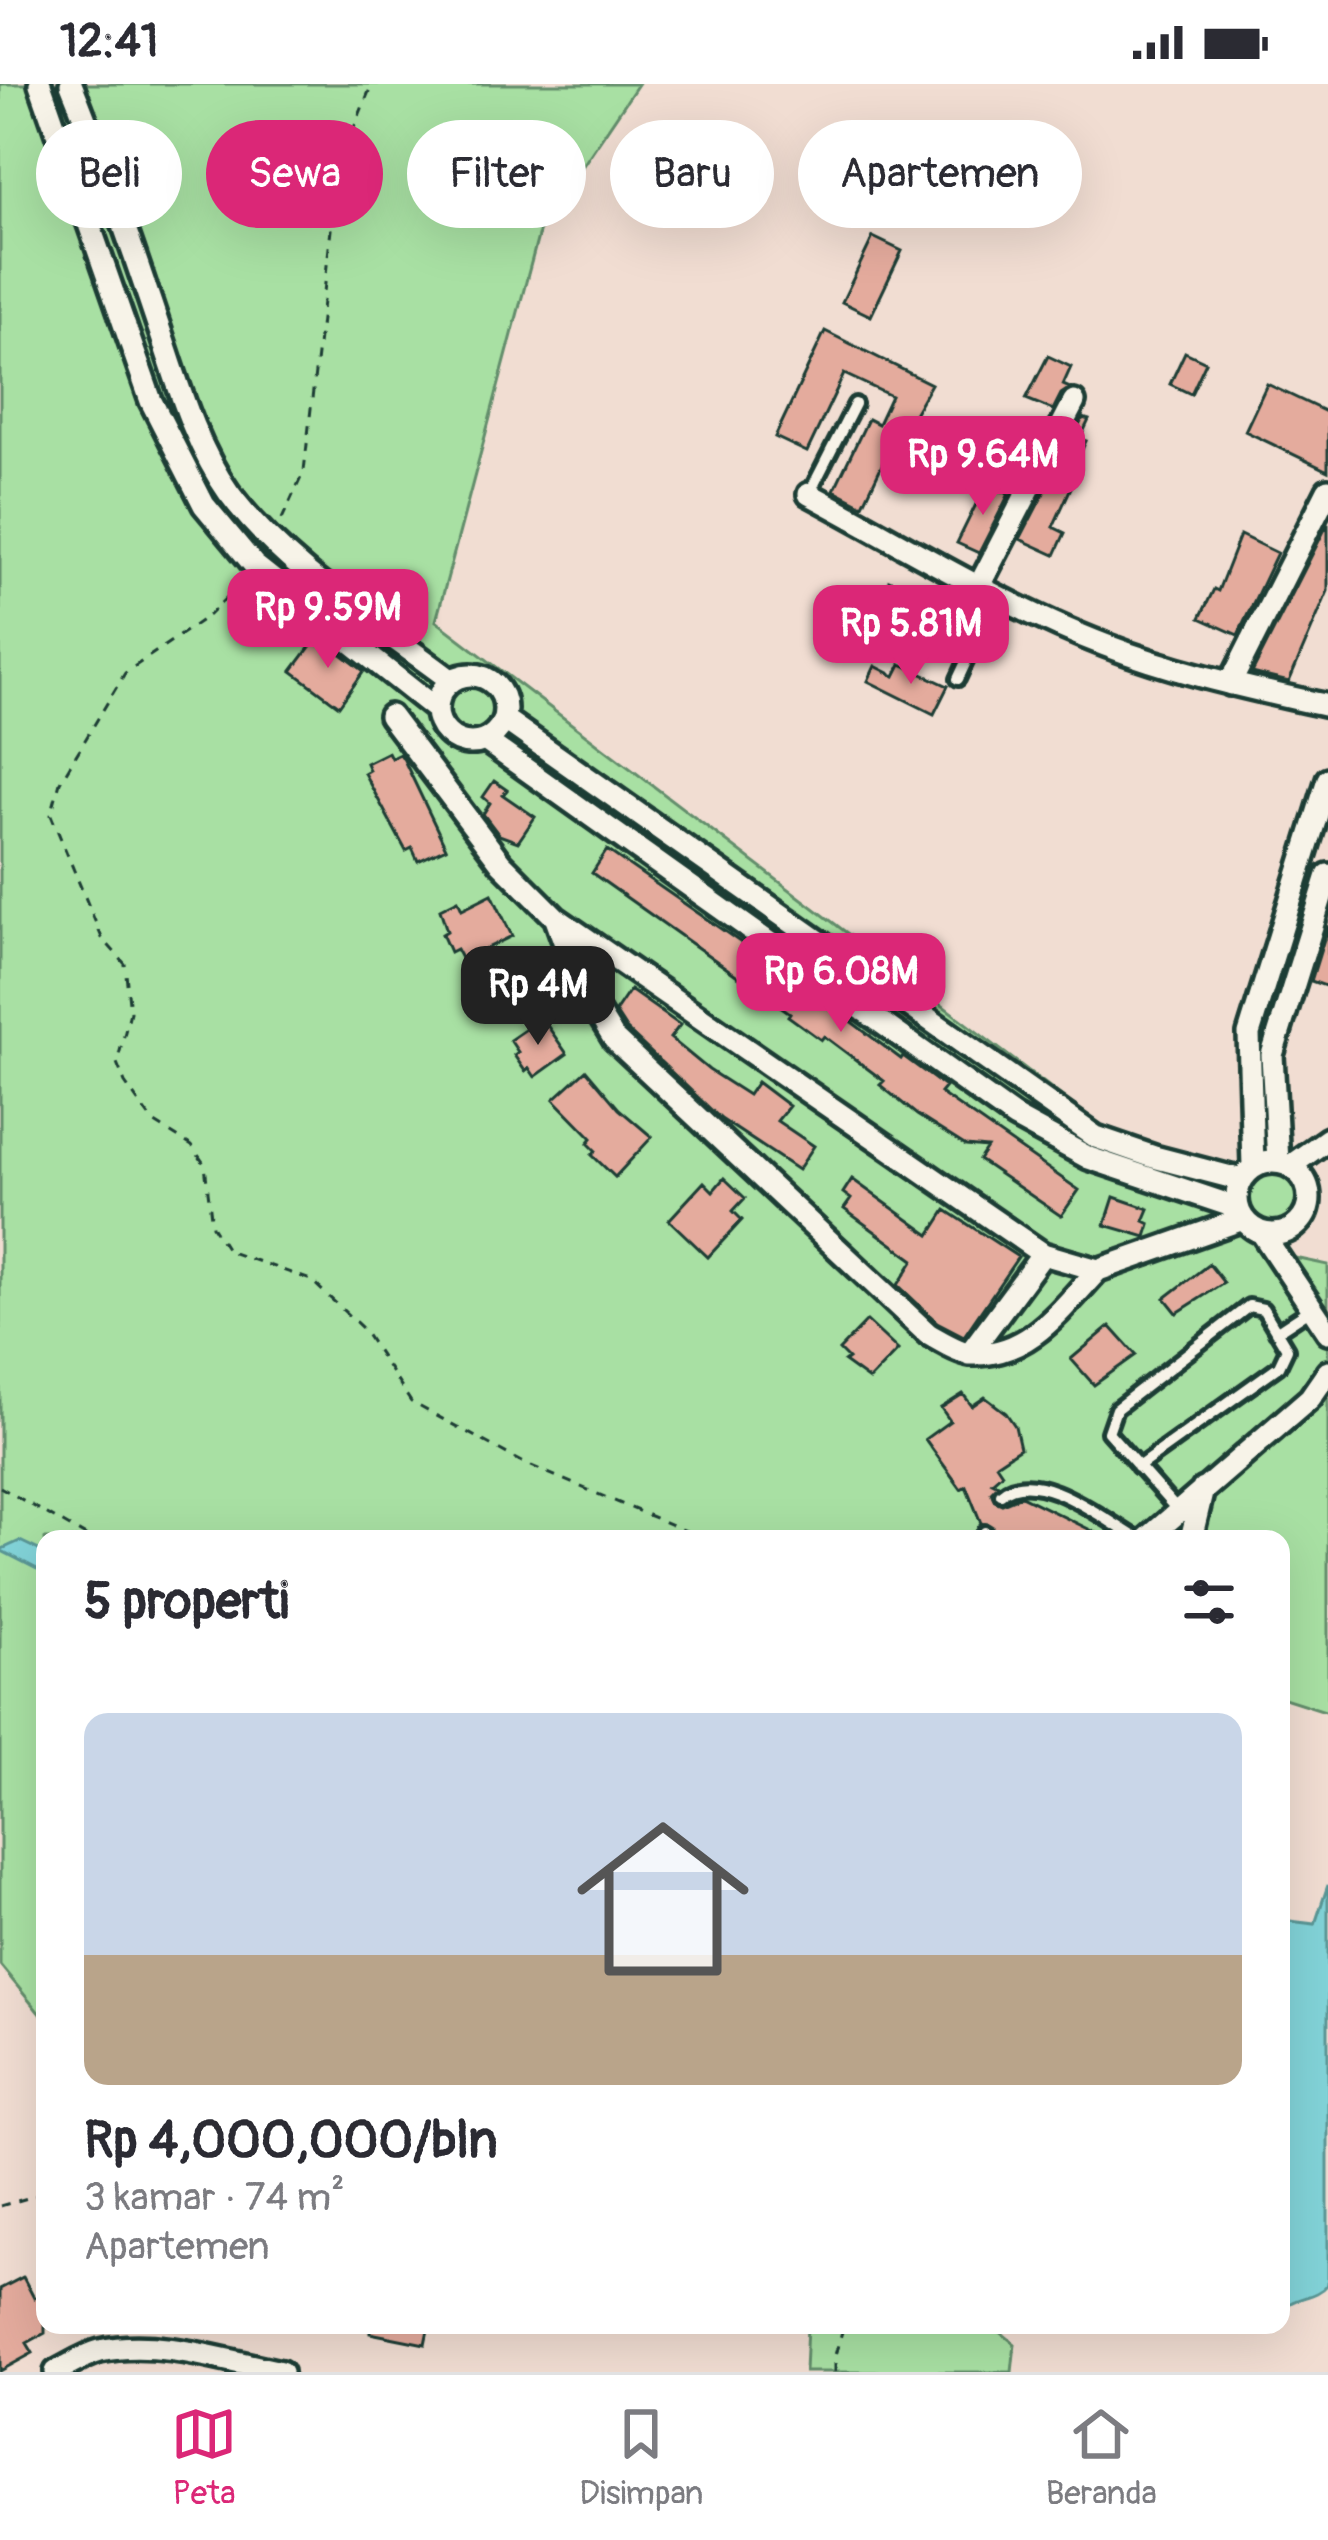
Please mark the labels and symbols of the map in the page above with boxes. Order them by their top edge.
pin: Rp 9.64M [859,416,1107,518]
pin: Rp 9.59M [204,569,452,671]
pin: Rp 5.81M [787,585,1035,687]
pin: Rp 6.08M [717,933,965,1035]
pin: Rp 4M [454,946,622,1048]

